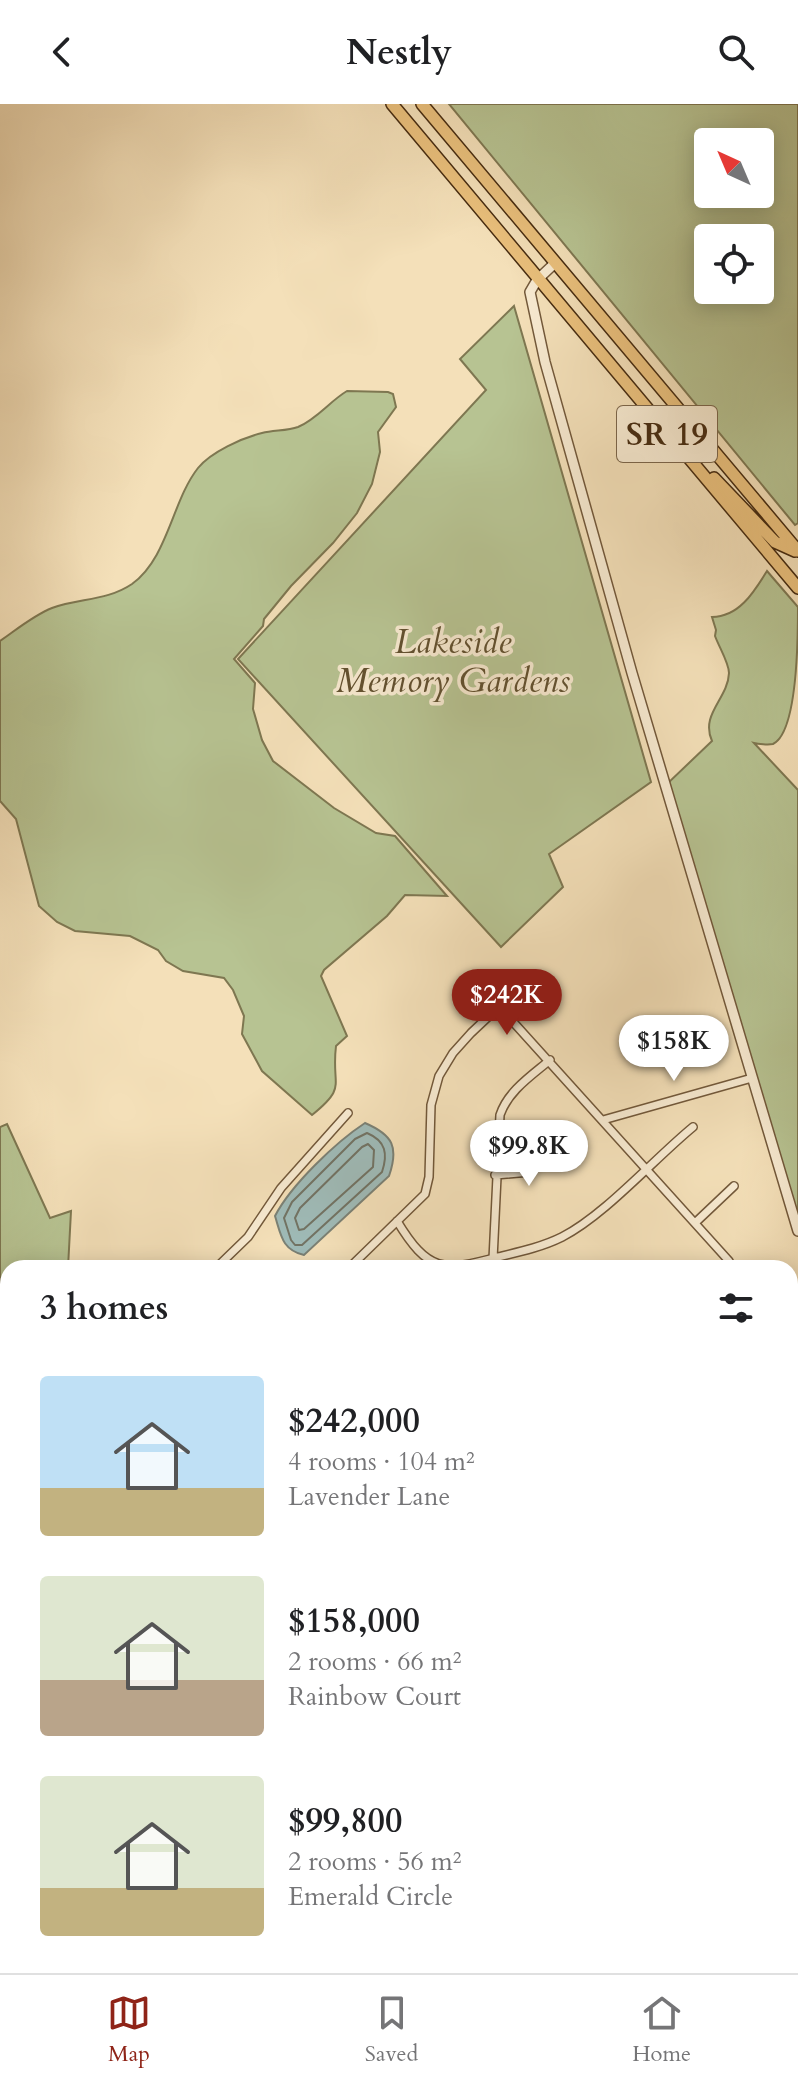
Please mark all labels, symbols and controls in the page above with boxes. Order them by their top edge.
text: Nestly [346,28,452,77]
icon: back [40,30,84,74]
icon: search [714,30,758,74]
north arrow [694,128,774,208]
map controls [694,128,774,304]
button: locate [694,224,774,304]
road number: SR 19 [617,406,717,462]
park label: Lakeside Memory Gardens [336,619,570,704]
pin: $242K [451,969,563,1037]
text: $242K [470,977,544,1012]
pin: $158K [618,1015,730,1083]
text: $158K [637,1023,711,1058]
pin: $99.8K [464,1120,594,1188]
text: $99.8K [488,1128,570,1163]
text: 3 homes [40,1285,168,1331]
icon: filters [714,1286,758,1330]
text: $242,000 [288,1398,420,1444]
icon: home [104,1408,200,1504]
text: 4 rooms · 104 m² [288,1444,475,1479]
text: Lavender Lane [288,1479,450,1514]
text: $158,000 [288,1598,420,1644]
icon: home [104,1608,200,1704]
text: 2 rooms · 66 m² [288,1644,461,1679]
text: Rainbow Court [288,1679,461,1714]
text: $99,800 [288,1798,402,1844]
icon: home [104,1808,200,1904]
text: 2 rooms · 56 m² [288,1844,461,1879]
text: Emerald Circle [288,1879,453,1914]
tab: Map [107,1991,151,2069]
tab: Saved [365,1991,418,2069]
tab: Home [632,1991,691,2069]

